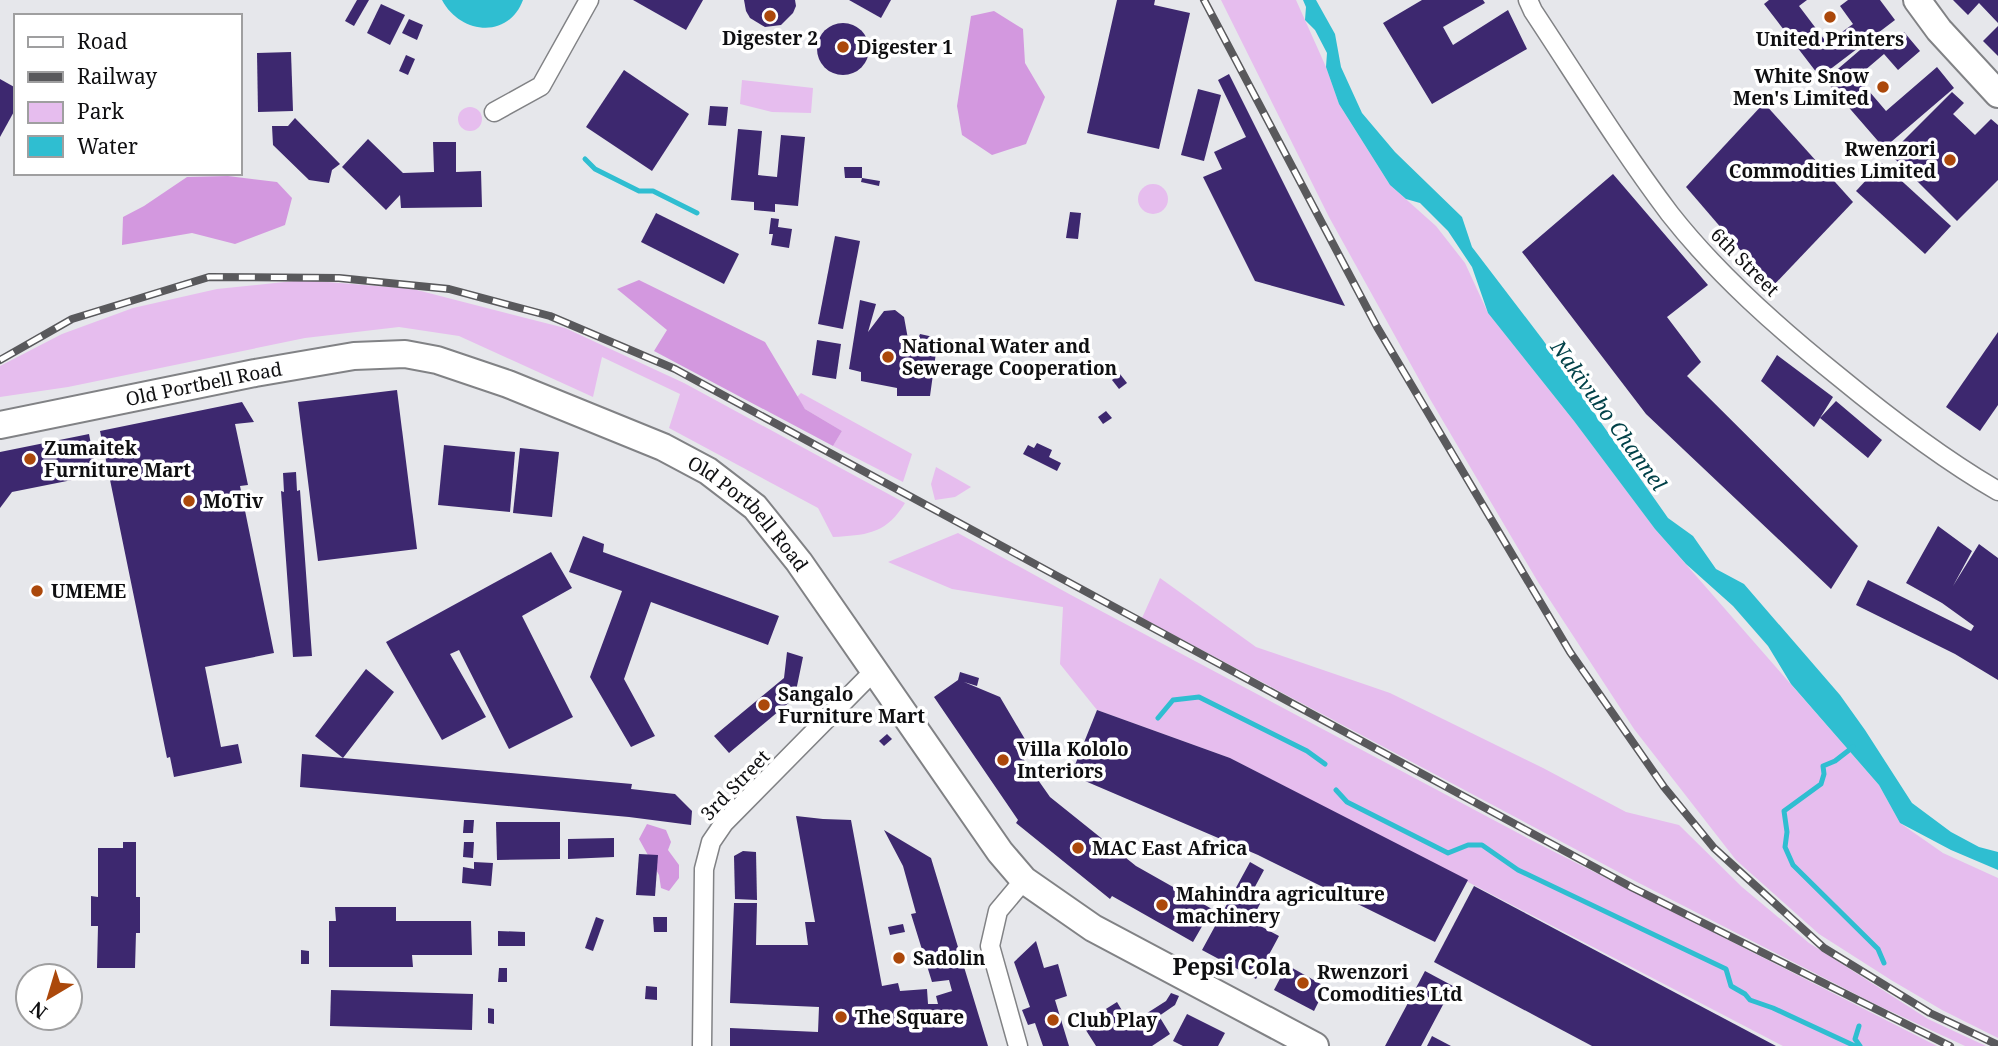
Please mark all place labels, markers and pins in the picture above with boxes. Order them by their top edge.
marker: Digester 2 [762,8,778,24]
marker: United Printers [1822,9,1838,25]
place label: Digester 2 [722,25,818,51]
place label: United Printers [1756,26,1904,52]
place label: Digester 1 [857,34,953,60]
marker: Digester 1 [835,39,851,55]
place label: White Snow Men's Limited [1733,63,1870,111]
marker: White Snow Men's Limited [1875,79,1891,95]
place label: Rwenzori Commodities Limited [1729,136,1937,184]
marker: Rwenzori Commodities Limited [1942,152,1958,168]
place label: National Water and Sewerage Cooperation [902,333,1118,381]
marker: National Water and Sewerage Cooperation [880,349,896,365]
place label: Zumaitek Furniture Mart [44,435,191,483]
marker: Zumaitek Furniture Mart [22,451,38,467]
place label: MoTiv [203,488,264,514]
marker: MoTiv [181,493,197,509]
place label: UMEME [51,578,126,604]
marker: UMEME [29,583,45,599]
place label: Sangalo Furniture Mart [778,681,925,729]
marker: Sangalo Furniture Mart [756,697,772,713]
place label: Villa Kololo Interiors [1017,736,1129,784]
marker: Villa Kololo Interiors [995,752,1011,768]
place label: MAC East Africa [1092,835,1247,861]
marker: MAC East Africa [1070,840,1086,856]
place label: Mahindra agriculture machinery [1176,881,1385,929]
marker: Mahindra agriculture machinery [1154,897,1170,913]
place label: Sadolin [913,945,986,971]
marker: Sadolin [891,950,907,966]
place label: Rwenzori Comodities Ltd [1317,959,1463,1007]
marker: Rwenzori Comodities Ltd [1295,975,1311,991]
place label: The Square [855,1004,964,1030]
place label: Club Play [1067,1007,1157,1033]
marker: The Square [833,1009,849,1025]
marker: Club Play [1045,1012,1061,1028]

